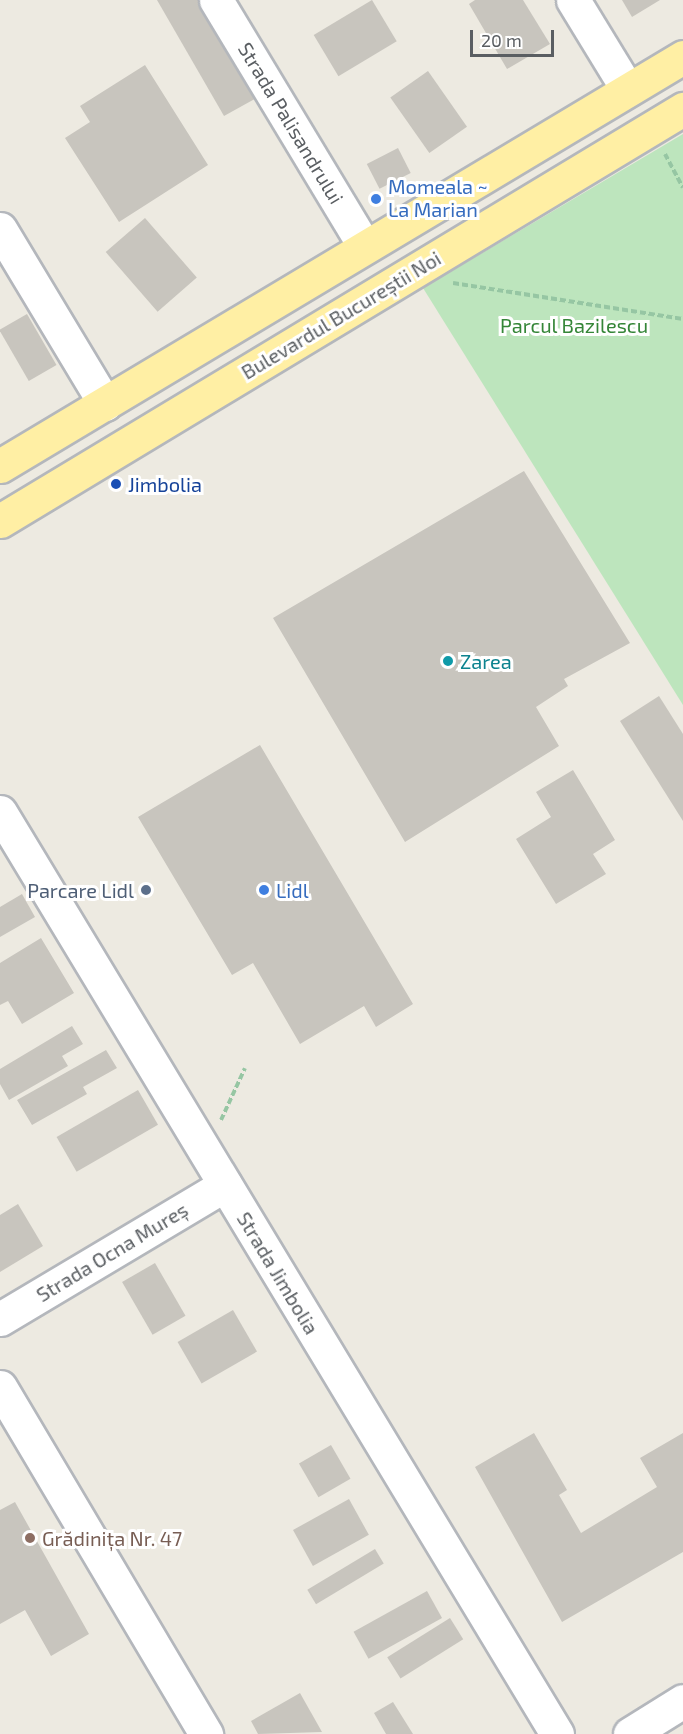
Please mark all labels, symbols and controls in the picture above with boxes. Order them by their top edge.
scale bar [473,18,557,56]
text: 20 m [481,29,522,51]
street label: Strada Palisandrului [233,38,349,208]
place label: Momeala ~ La Marian [388,175,488,222]
marker: Momeala ~ La Marian [369,192,383,206]
street label: Bulevardul Bucureștii Noi [237,246,445,384]
park label: Parcul Bazilescu [500,313,648,337]
place label: Jimbolia [128,472,202,496]
marker: Jimbolia [109,477,123,491]
place label: Zarea [460,649,512,673]
marker: Zarea [441,654,455,668]
place label: Parcare Lidl [27,878,134,902]
place label: Lidl [276,878,309,902]
marker: Parcare Lidl [139,883,153,897]
marker: Lidl [257,883,271,897]
street label: Strada Ocna Mureș [32,1197,192,1307]
street label: Strada Jimbolia [232,1207,324,1339]
place label: Grădinița Nr. 47 [42,1526,182,1550]
marker: Grădinița Nr. 47 [23,1531,37,1545]

